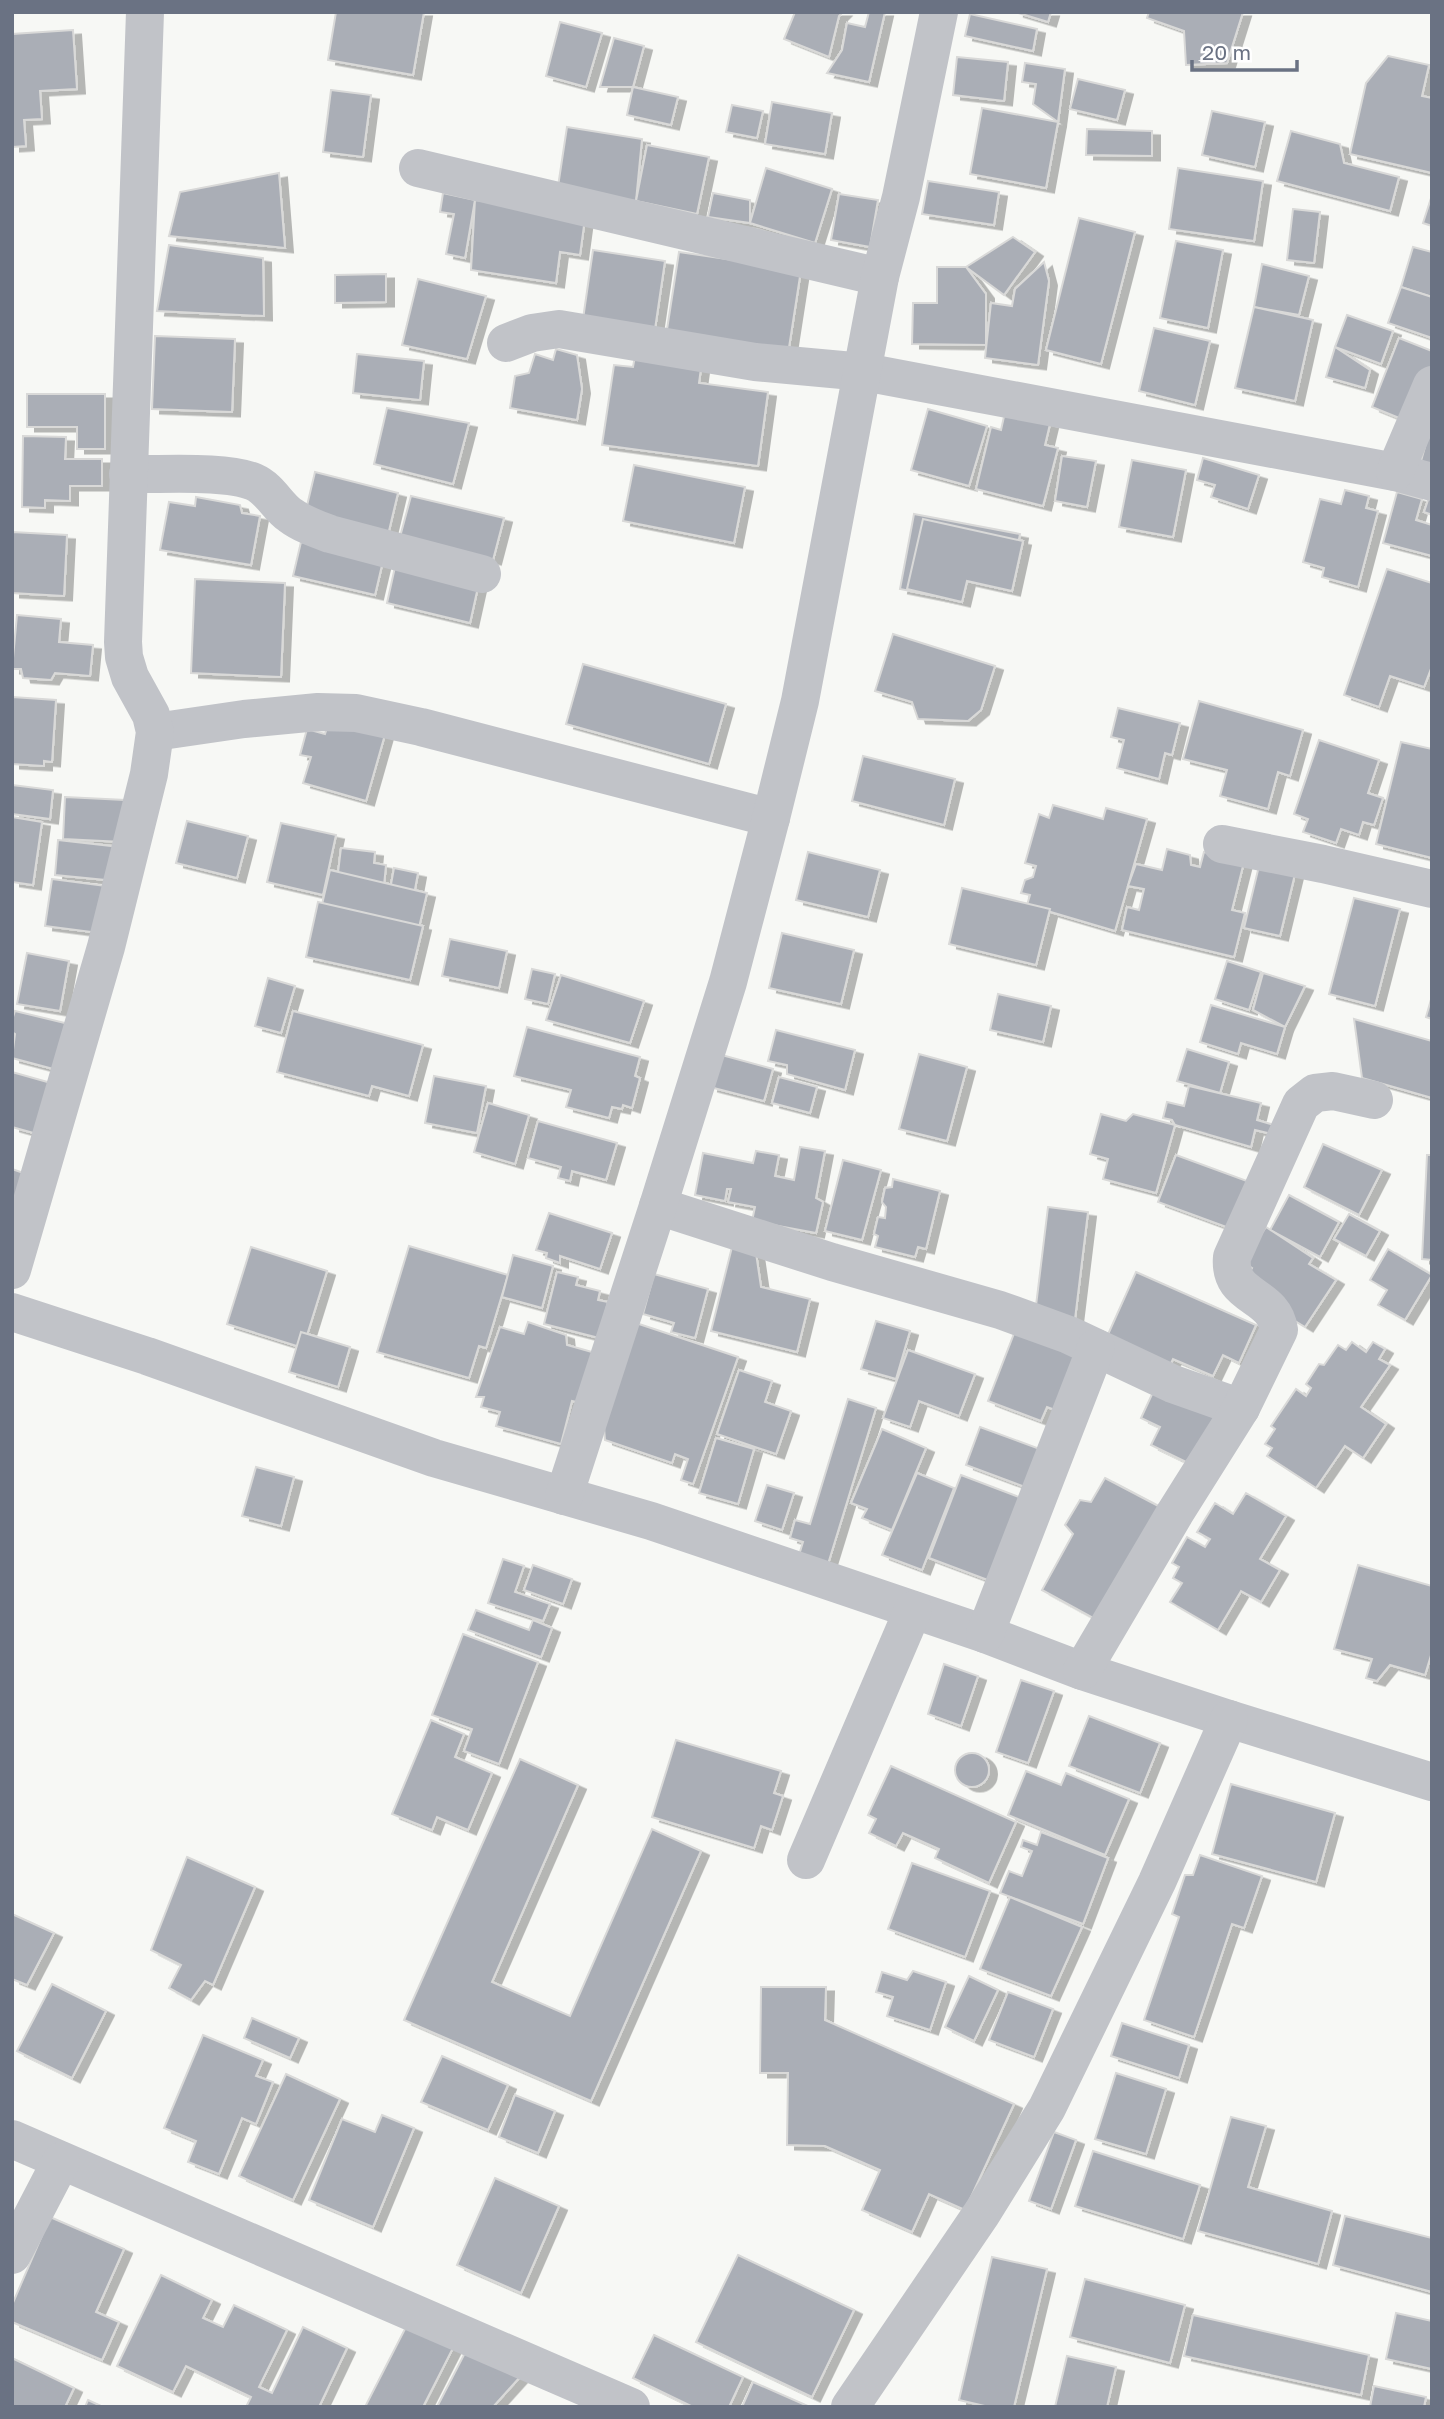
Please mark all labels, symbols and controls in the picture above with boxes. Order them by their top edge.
scale bar [1192,28,1297,72]
text: 20 m [1202,39,1251,65]

